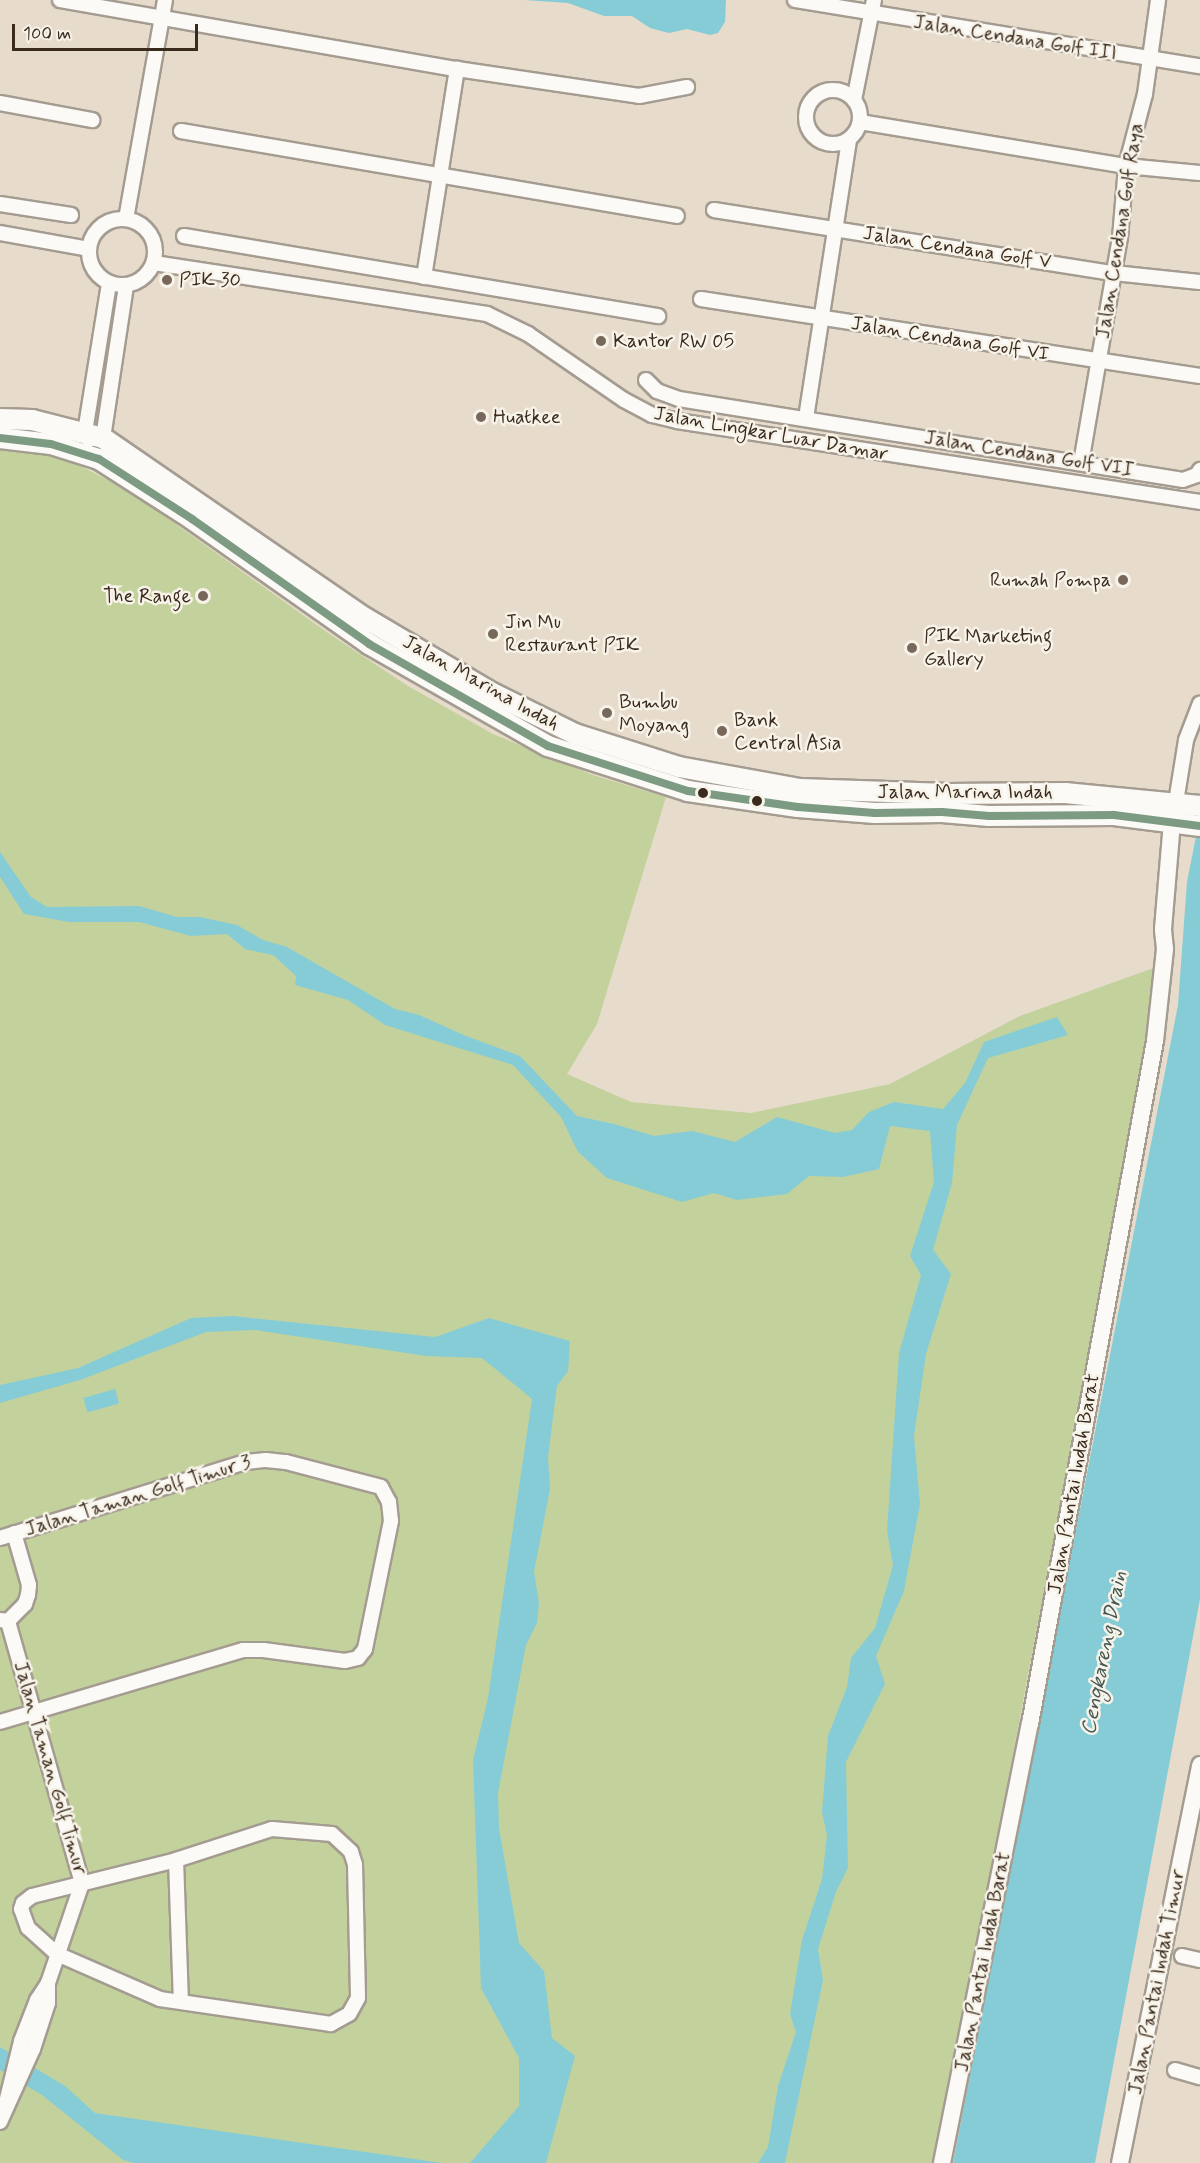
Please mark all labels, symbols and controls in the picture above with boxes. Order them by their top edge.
street label: Jalan Cendana Golf III [910,10,1120,66]
scale bar [15,12,201,50]
text: 100 m [23,22,71,46]
street label: Jalan Cendana Golf Raya [1091,119,1149,343]
street label: Jalan Cendana Golf V [860,221,1054,275]
place label: PIK 30 [179,268,241,292]
marker: PIK 30 [160,273,174,287]
street label: Jalan Cendana Golf VI [848,311,1052,367]
place label: Kantor RW 05 [613,329,734,353]
marker: Kantor RW 05 [594,334,608,348]
street label: Jalan Lingkar Luar Damar [653,402,889,466]
place label: Huatkee [493,405,560,429]
marker: Huatkee [474,410,488,424]
street label: Jalan Cendana Golf VII [921,425,1137,483]
place label: Rumah Pompa [993,568,1111,592]
marker: Rumah Pompa [1116,573,1130,587]
place label: The Range [103,584,191,608]
marker: The Range [196,589,210,603]
place label: Jin Mu Restaurant PIK [505,610,639,657]
place label: PIK Marketing Gallery [924,624,1053,671]
marker: Jin Mu Restaurant PIK [486,627,500,641]
street label: Jalan Marina Indah [396,629,566,737]
marker: PIK Marketing Gallery [905,641,919,655]
place label: Bumbu Moyang [619,690,689,737]
marker: Bumbu Moyang [600,706,614,720]
place label: Bank Central Asia [734,708,846,755]
marker: Bank Central Asia [715,724,729,738]
street label: Jalan Marina Indah [875,780,1055,804]
unlabelled marker [697,787,709,799]
unlabelled marker [751,795,763,807]
street label: Jalan Pantai Indah Barat [1043,1372,1105,1596]
street label: Jalan Taman Golf Timur 3 [24,1451,252,1541]
water label: Cengkareng Drain [1075,1566,1133,1740]
street label: Jalan Taman Golf Timur [9,1661,91,1875]
street label: Jalan Pantai Indah Barat [950,1850,1016,2074]
street label: Jalan Pantai Indah Timur [1124,1870,1190,2094]

